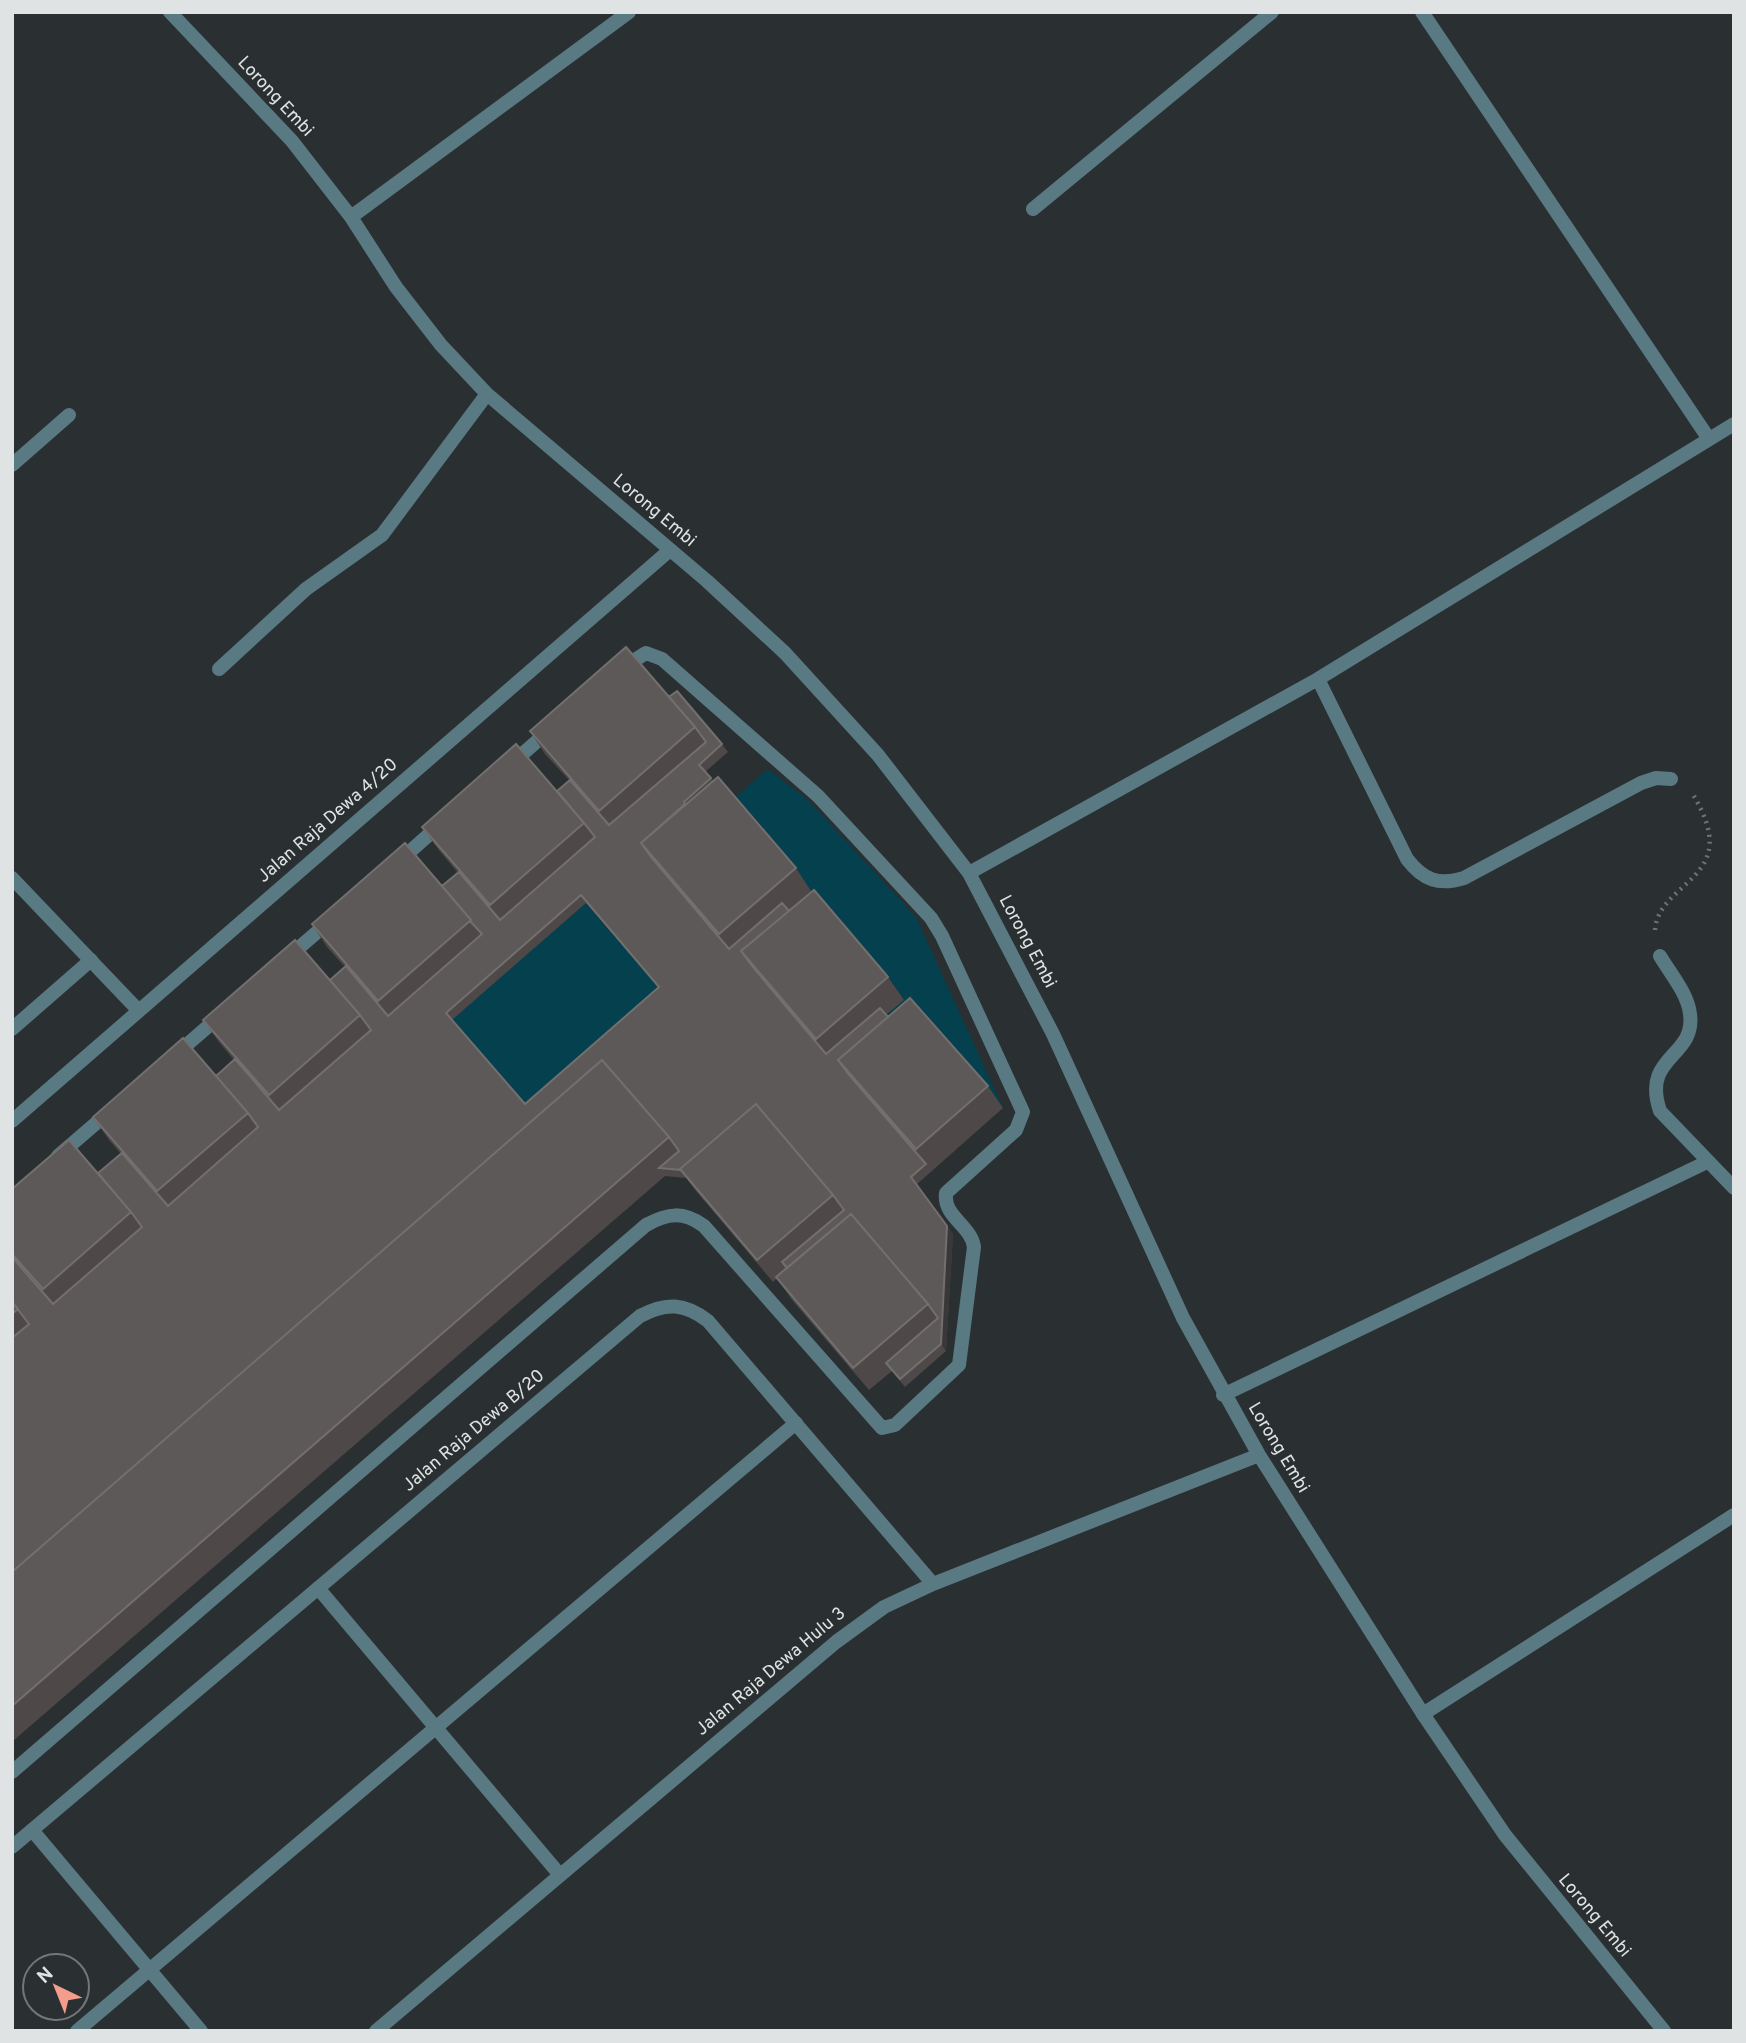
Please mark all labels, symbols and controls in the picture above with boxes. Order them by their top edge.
street label: Lorong Embi [232,52,318,142]
street label: Lorong Embi [608,469,700,553]
street label: Jalan Raja Dewa 4/20 [253,754,403,888]
street label: Lorong Embi [993,892,1061,992]
street label: Jalan Raja Dewa B/20 [398,1365,550,1497]
street label: Lorong Embi [1242,1398,1314,1498]
street label: Jalan Raja Dewa Hulu 3 [691,1603,851,1741]
street label: Lorong Embi [1552,1870,1636,1962]
north arrow [21,1952,91,2022]
text: N [33,1963,59,1989]

